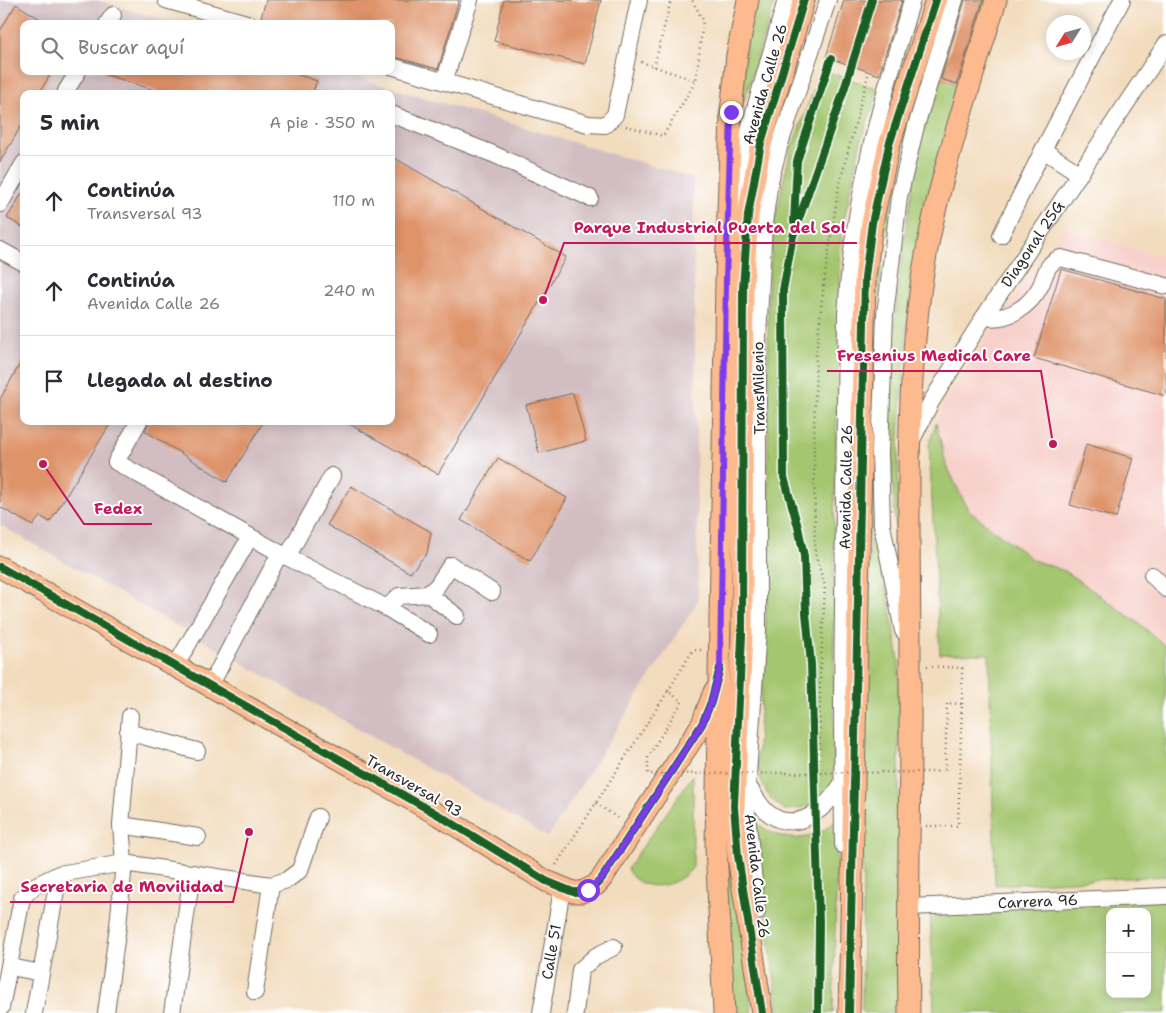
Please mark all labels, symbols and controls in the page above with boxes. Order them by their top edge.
north arrow [1046,15,1091,60]
search box [20,20,395,75]
street label: Avenida Calle 26 [738,21,792,147]
icon: search [38,34,66,62]
text: Buscar aquí [78,35,184,60]
route end [720,101,743,124]
text: 5 min [40,109,100,137]
text: A pie · 350 m [270,112,375,133]
text: Continúa [87,178,175,203]
icon: ahead [40,187,68,215]
text: 110 m [332,190,375,211]
street label: Diagonal 25G [996,197,1069,291]
text: Transversal 93 [87,203,203,224]
callout: Parque Industrial Puerta del Sol [564,212,857,243]
text: Parque Industrial Puerta del Sol [574,217,847,238]
text: Continúa [87,268,175,293]
icon: ahead [40,277,68,305]
text: 240 m [323,280,375,301]
text: Avenida Calle 26 [87,293,220,314]
callout: Fresenius Medical Care [827,340,1041,371]
street label: TransMilenio [748,341,770,435]
text: Fresenius Medical Care [837,345,1031,366]
icon: arrive [40,367,68,395]
text: Llegada al destino [87,368,273,393]
street label: Avenida Calle 26 [835,424,857,550]
callout: Fedex [84,493,152,524]
text: Fedex [94,498,142,519]
street label: Transversal 93 [362,750,466,822]
street label: Avenida Calle 26 [739,813,775,939]
callout: Secretaria de Movilidad [10,871,233,902]
text: Secretaria de Movilidad [21,876,223,897]
route start [577,879,600,902]
street label: Carrera 96 [997,890,1079,913]
map controls [1106,908,1151,998]
button: + [1106,908,1151,953]
street label: Calle 51 [537,923,566,981]
button: − [1106,953,1151,998]

